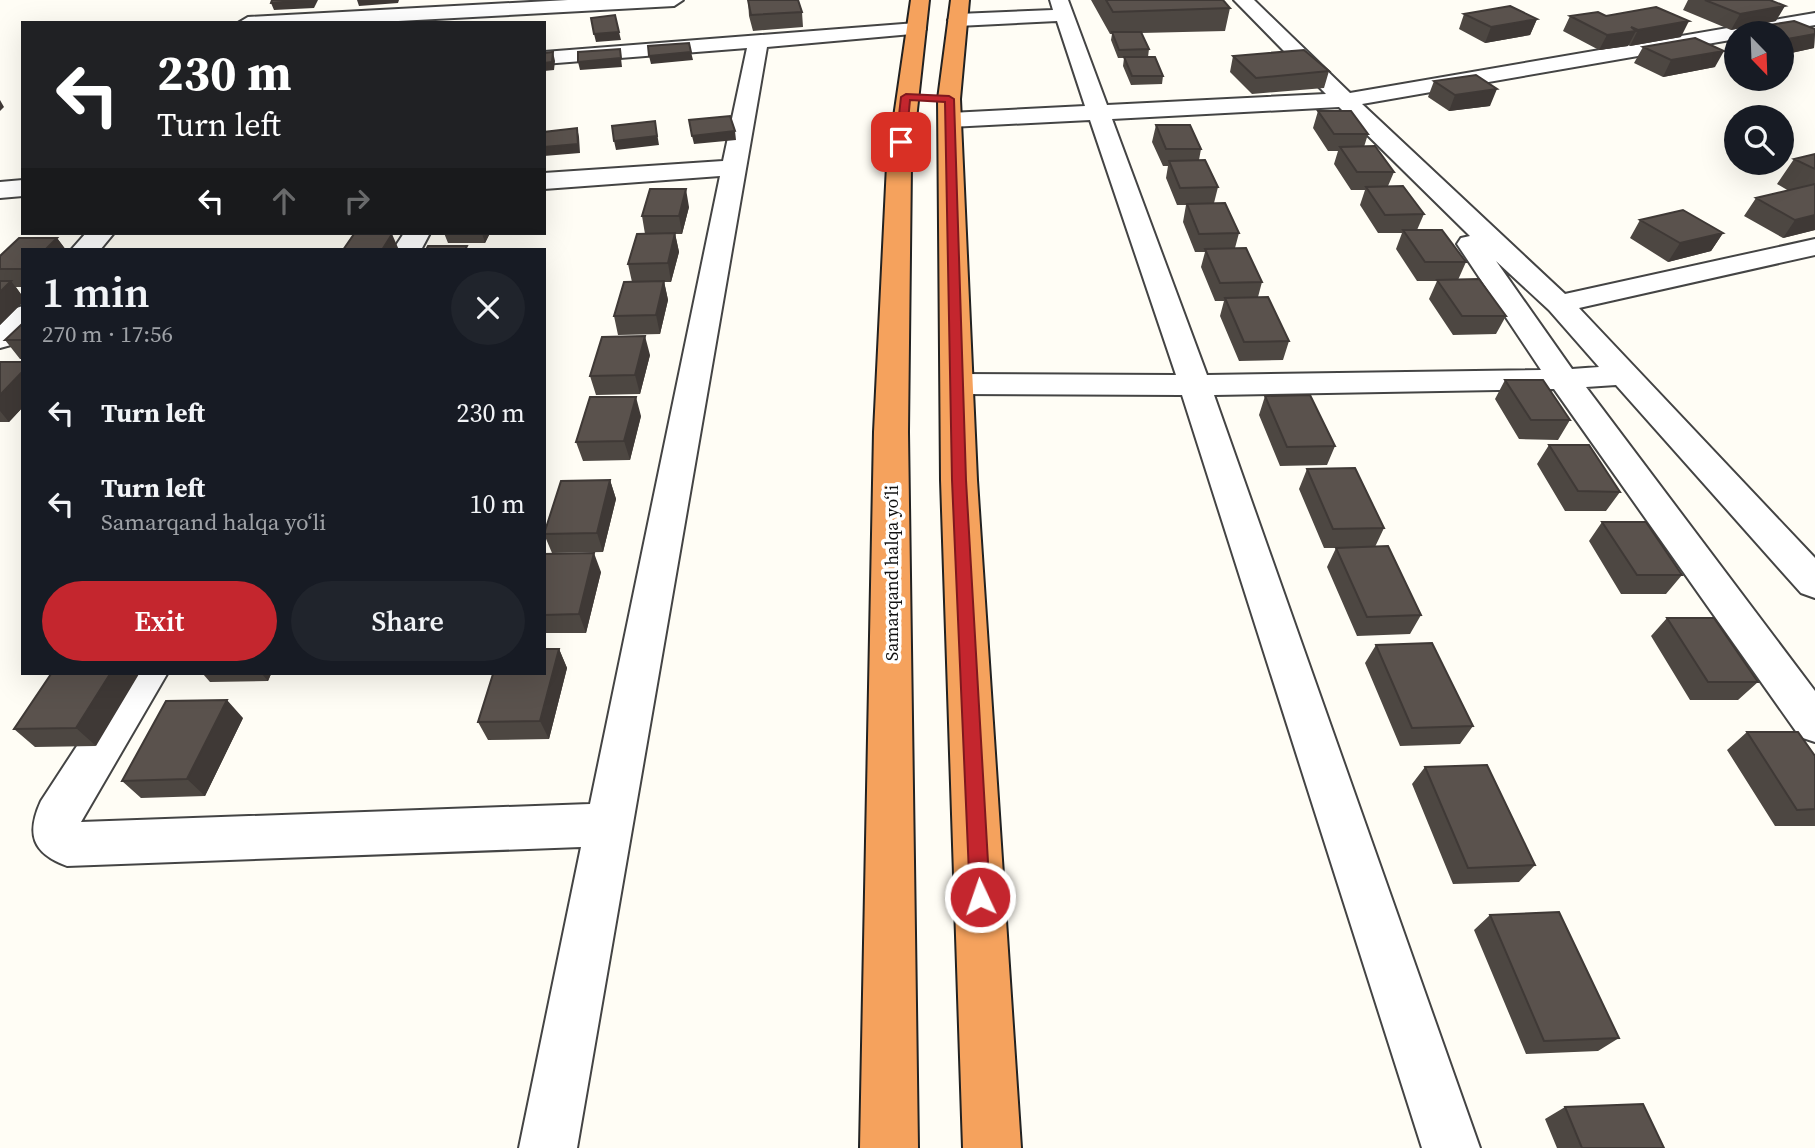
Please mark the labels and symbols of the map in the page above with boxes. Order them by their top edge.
north arrow [1724,21,1794,91]
pin [871,112,931,172]
street label: Samarqand halqa yoʻli [879,485,904,661]
position arrow [943,860,1017,934]

